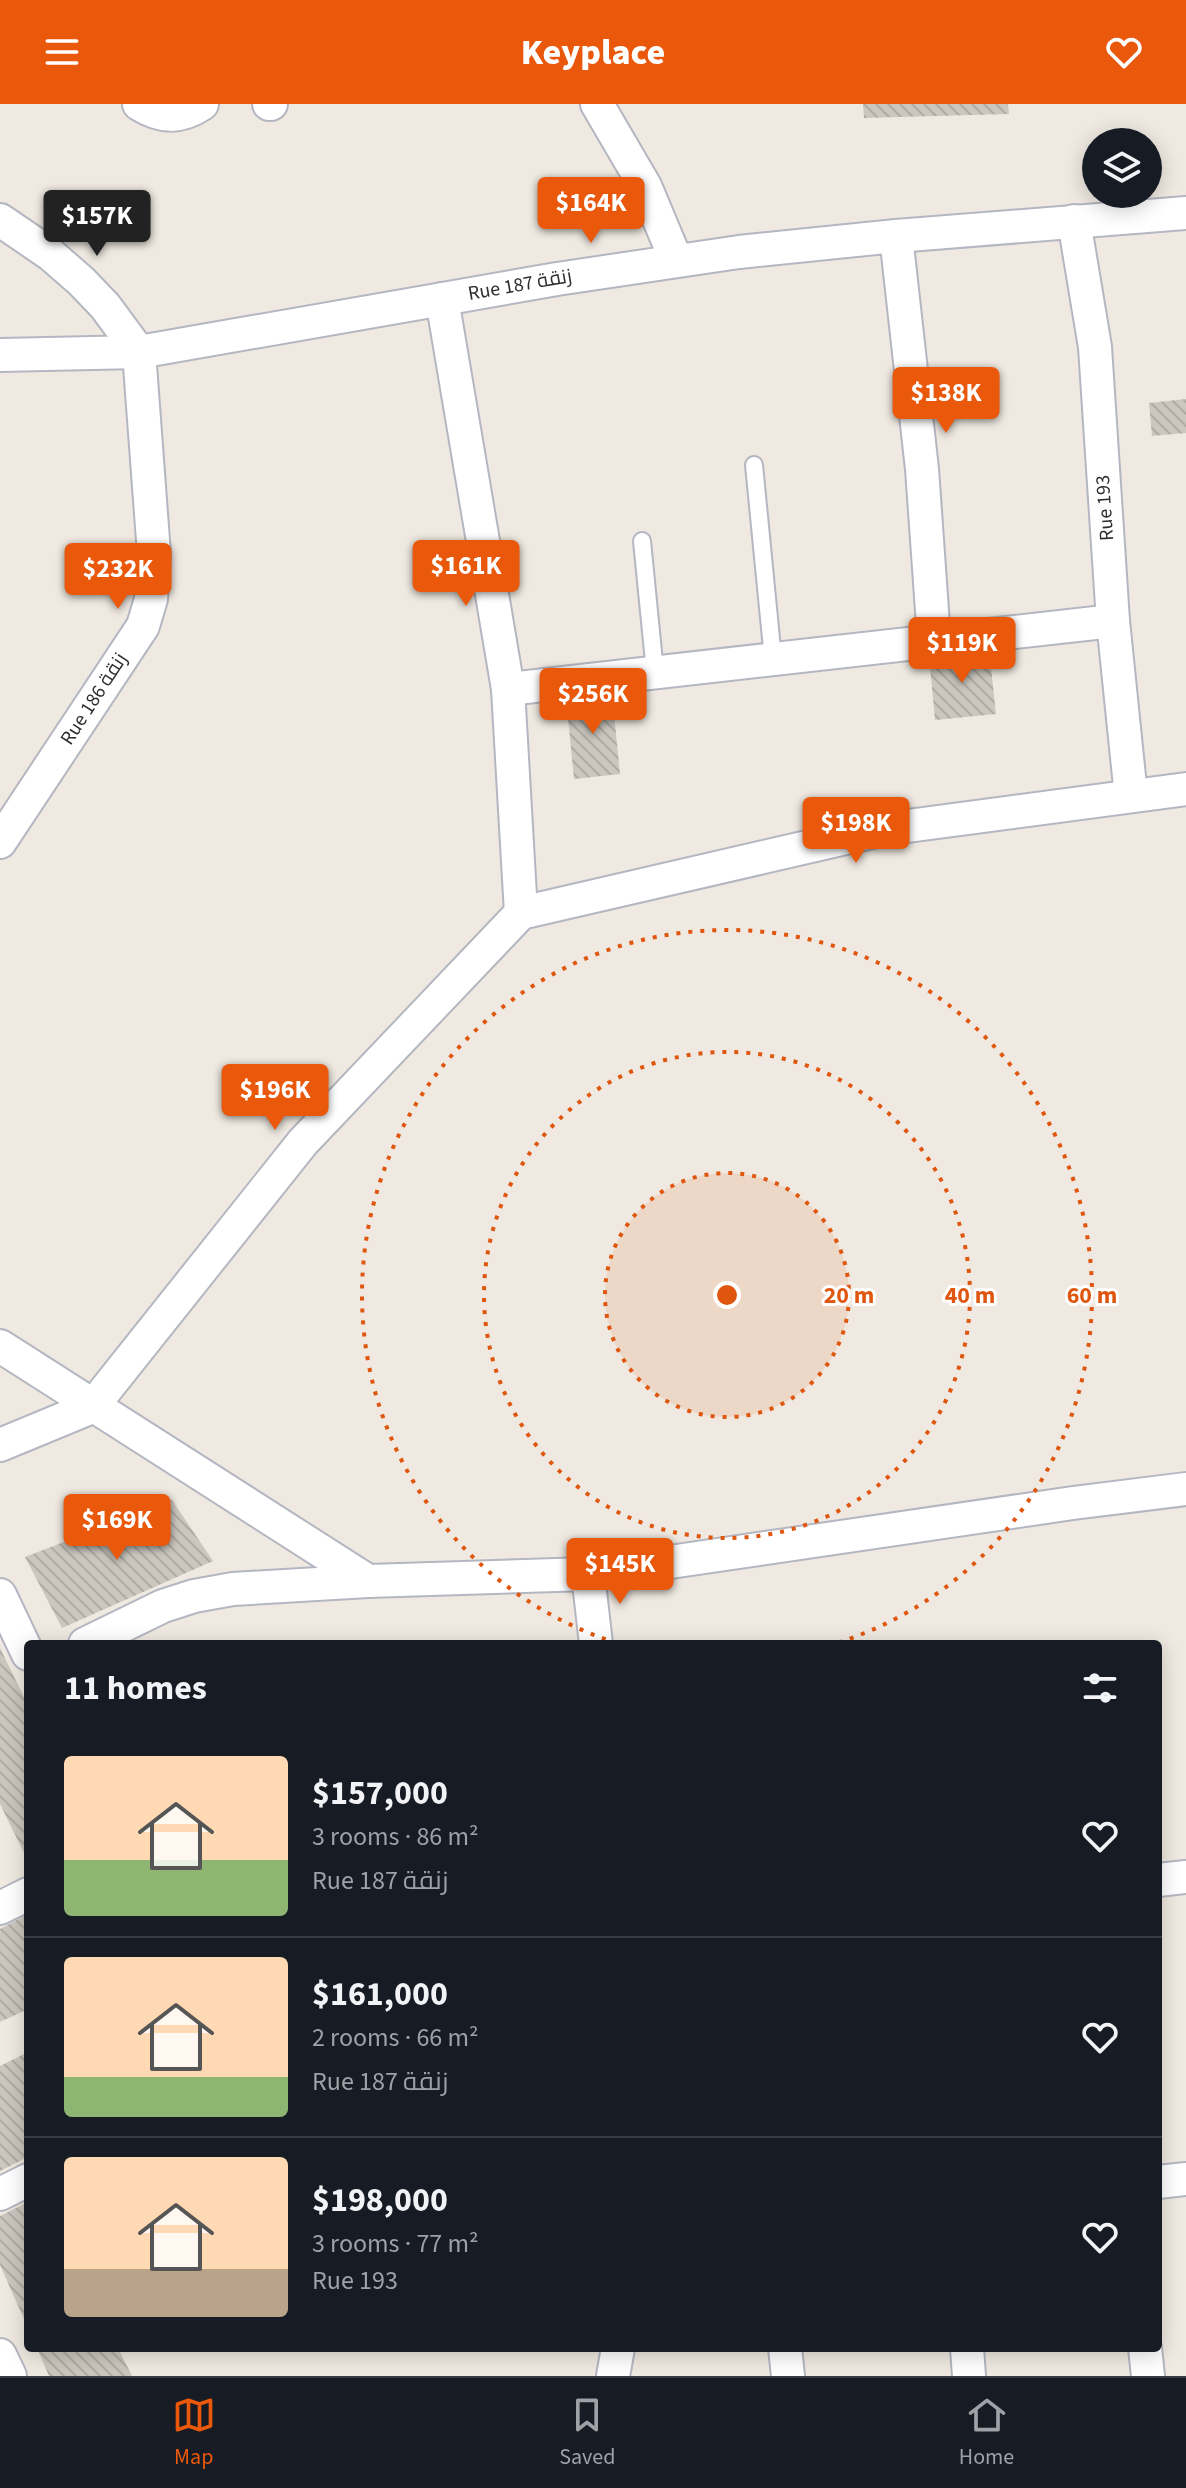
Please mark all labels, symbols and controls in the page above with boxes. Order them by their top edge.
text: Keyplace [521,27,665,78]
icon: menu [40,30,84,74]
icon: heart [1102,30,1146,74]
map controls [1082,128,1162,208]
button: layers [1082,128,1162,208]
pin: $164K [535,177,647,245]
text: $164K [556,184,626,221]
pin: $157K [41,190,153,258]
text: $157K [62,197,132,234]
street label: Rue 187 زنقة [466,262,574,308]
pin: $138K [890,367,1002,435]
text: $138K [911,374,981,411]
street label: Rue 193 [1089,474,1121,542]
pin: $161K [410,540,522,608]
pin: $232K [62,543,174,611]
text: $161K [431,547,501,584]
text: $232K [83,550,153,587]
pin: $119K [906,617,1018,685]
text: $119K [927,624,997,661]
street label: Rue 186 زنقة [54,647,134,751]
pin: $256K [537,668,649,736]
text: $256K [558,675,628,712]
pin: $198K [800,797,912,865]
text: $198K [821,804,891,841]
pin: $196K [219,1064,331,1132]
text: $196K [240,1071,310,1108]
text: 20 m [824,1278,874,1313]
text: 40 m [945,1278,995,1313]
text: 60 m [1067,1278,1117,1313]
centre of rings [713,1281,741,1309]
pin: $169K [61,1494,173,1562]
text: $169K [82,1501,152,1538]
pin: $145K [564,1538,676,1606]
text: $145K [585,1545,655,1582]
text: 11 homes [64,1664,207,1713]
icon: filters [1078,1666,1122,1710]
text: $157,000 [312,1769,448,1818]
icon: home [128,1788,224,1884]
icon: heart [1078,1814,1122,1858]
text: 3 rooms · 86 m² [312,1818,479,1855]
text: Rue 187 زنقة [312,1862,448,1899]
text: $161,000 [312,1970,448,2019]
icon: home [128,1989,224,2085]
icon: heart [1078,2015,1122,2059]
text: 2 rooms · 66 m² [312,2019,479,2056]
text: Rue 187 زنقة [312,2063,448,2100]
text: $198,000 [312,2176,448,2225]
icon: home [128,2189,224,2285]
icon: heart [1078,2215,1122,2259]
text: 3 rooms · 77 m² [312,2225,479,2262]
text: Rue 193 [312,2262,398,2299]
tab: Map [172,2393,216,2473]
tab: Saved [559,2393,615,2473]
tab: Home [959,2393,1014,2473]

